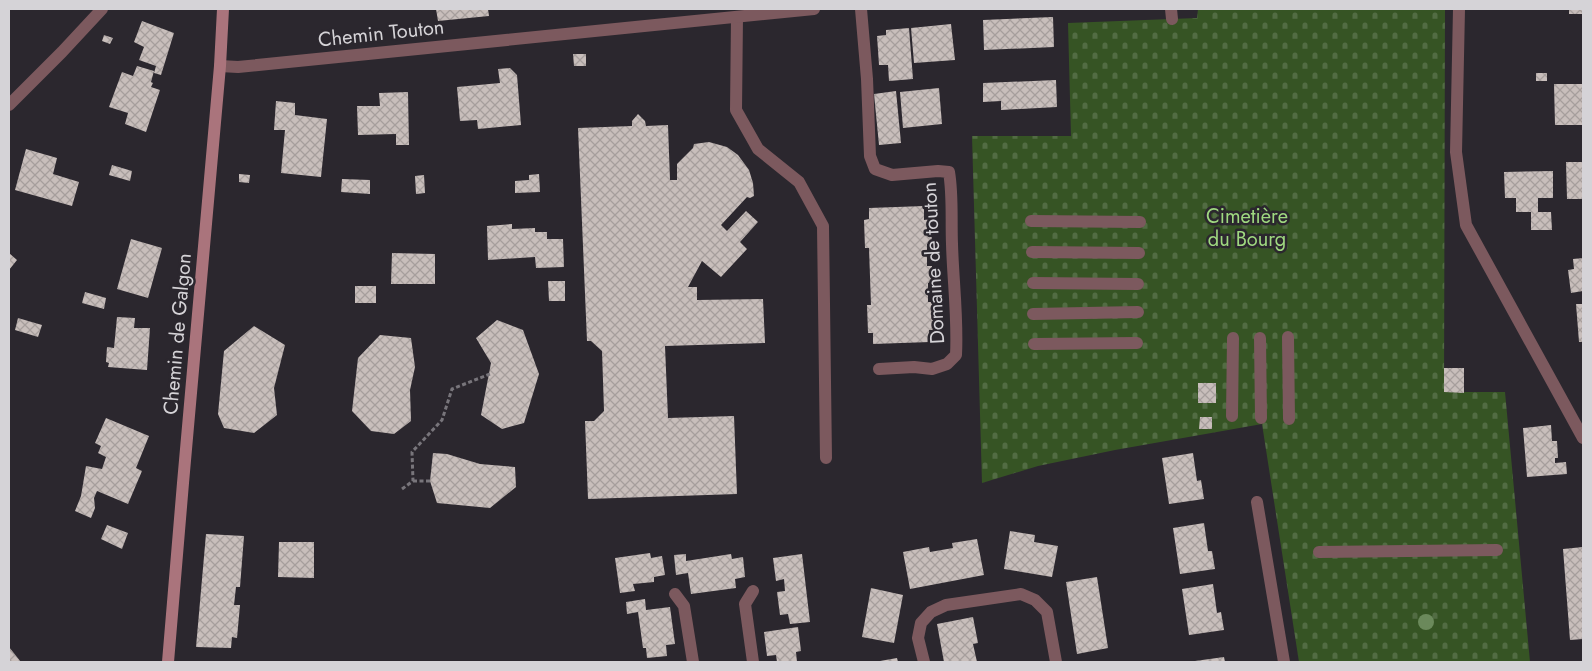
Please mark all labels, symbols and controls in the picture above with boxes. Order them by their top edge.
street label: Chemin Touton [317,12,446,55]
street label: Domaine de touton [915,181,952,345]
park label: Cimetière du Bourg [1206,202,1288,254]
street label: Chemin de Galgon [156,252,199,416]

